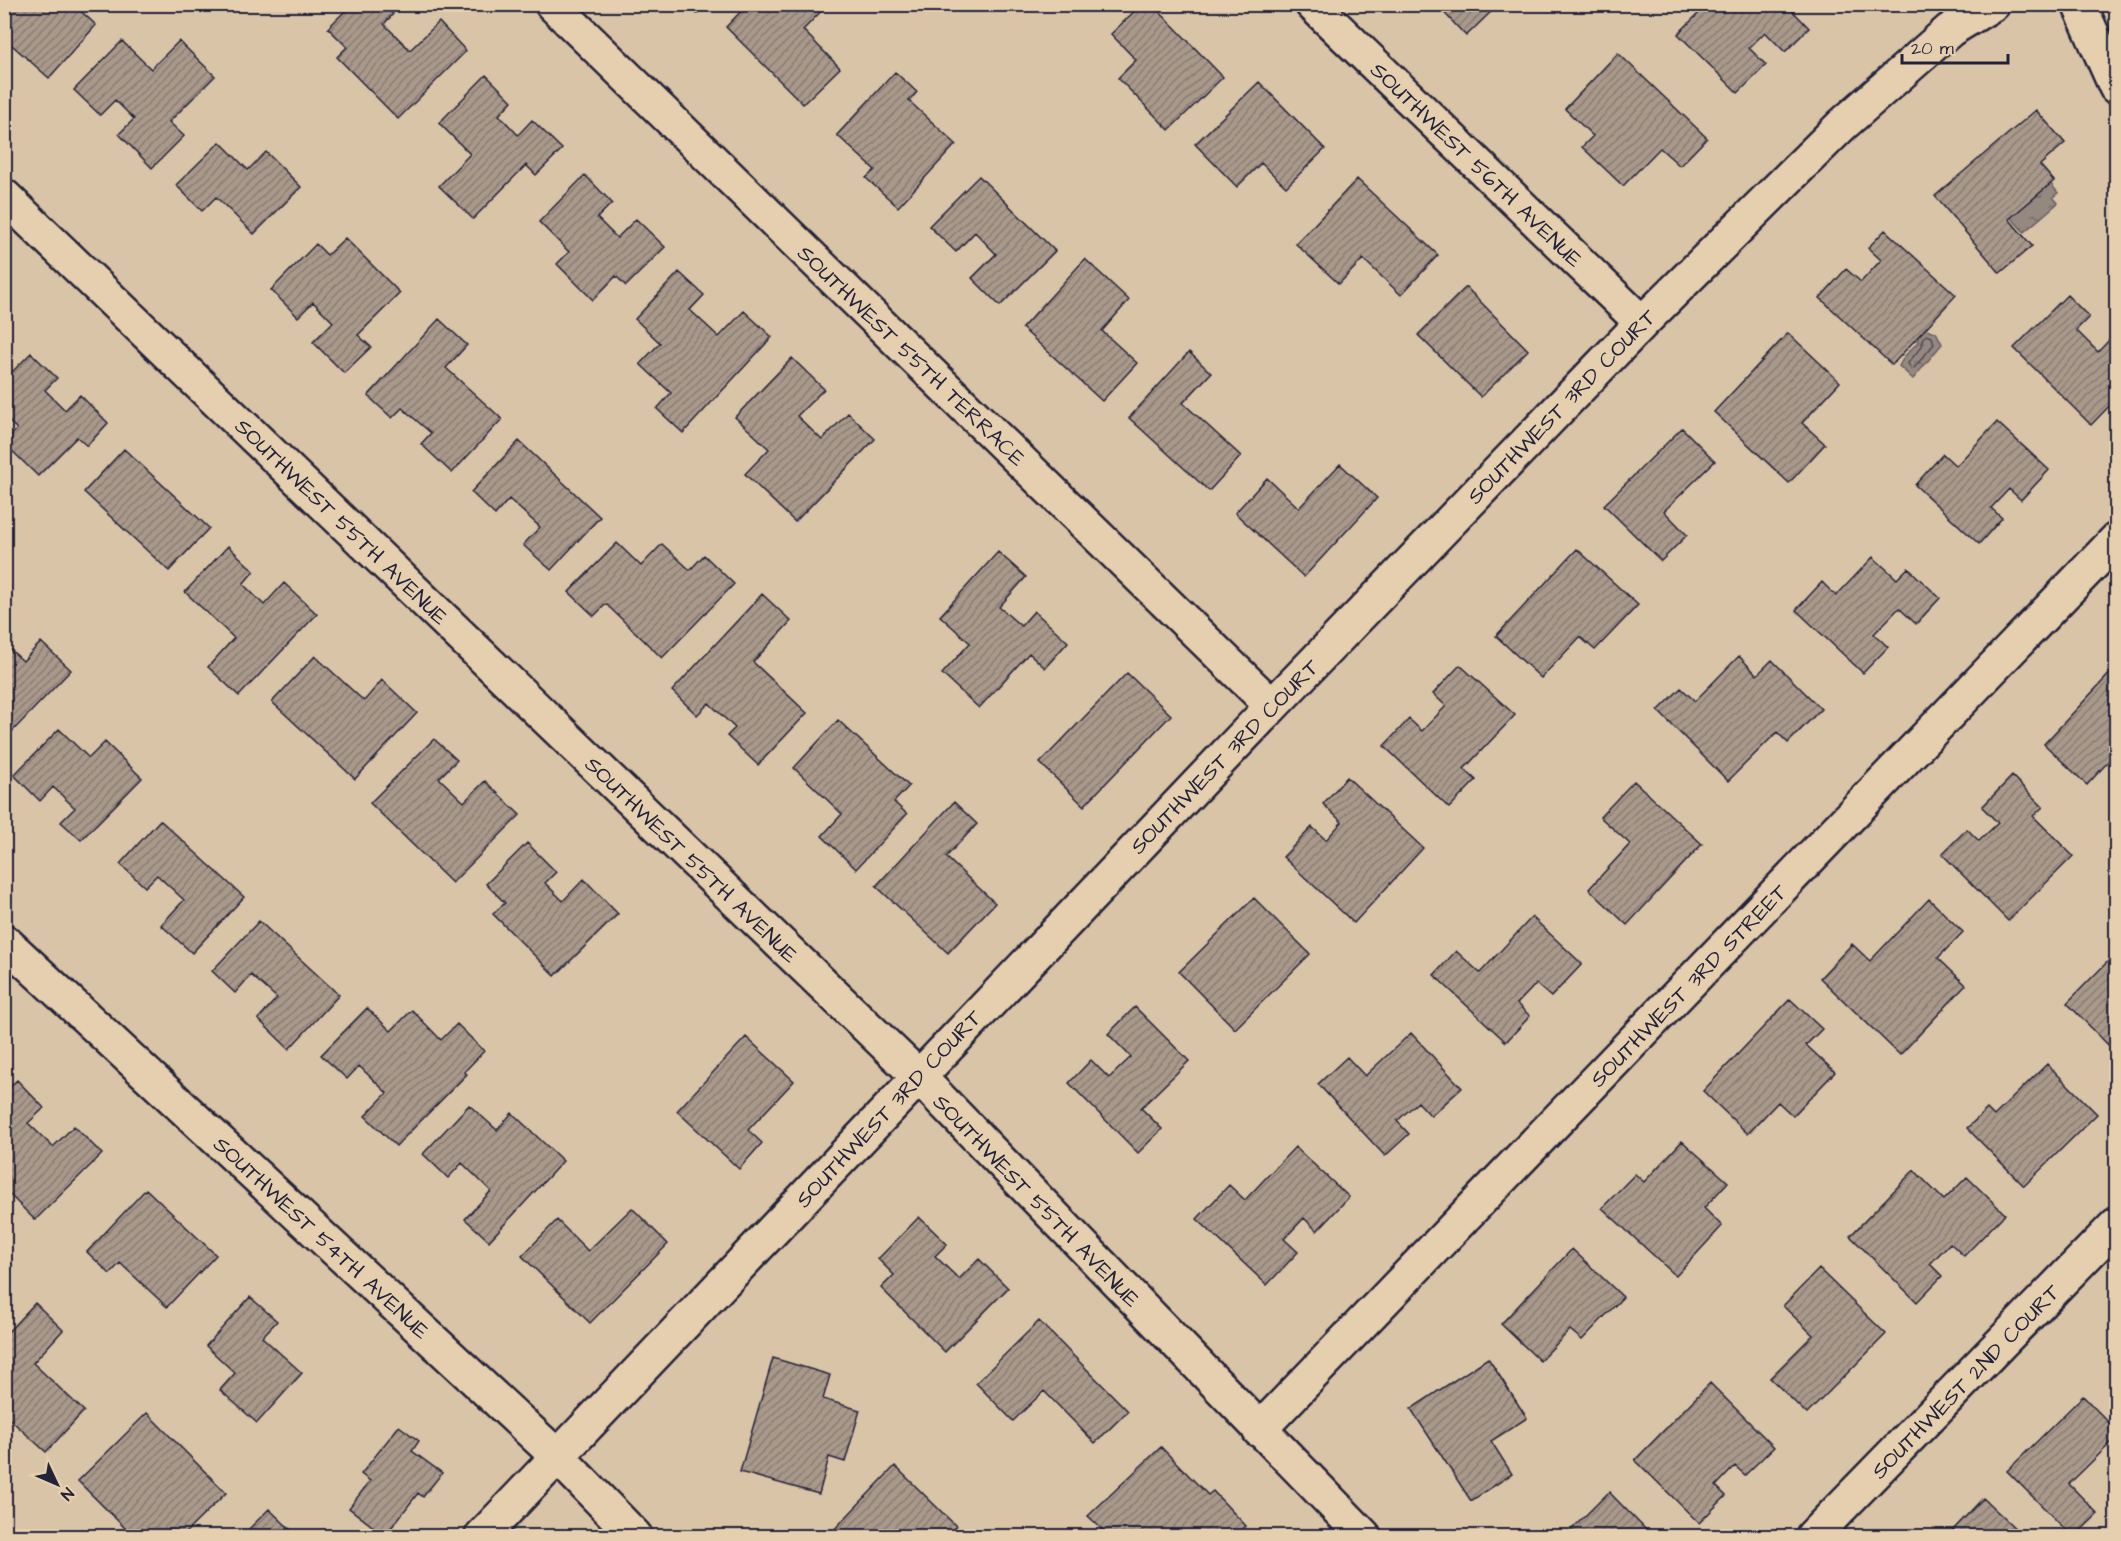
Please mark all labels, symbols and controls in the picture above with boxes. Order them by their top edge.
scale bar [1902,27,2008,65]
text: 20 m [1911,36,1954,61]
street label: SOUTHWEST 56TH AVENUE [1363,55,1589,275]
street label: SOUTHWEST 55TH TERRACE [790,239,1032,474]
street label: SOUTHWEST 3RD COURT [1460,302,1664,512]
street label: SOUTHWEST 55TH AVENUE [227,412,454,632]
street label: SOUTHWEST 3RD COURT [1123,652,1327,862]
street label: SOUTHWEST 55TH AVENUE [577,750,804,970]
street label: SOUTHWEST 3RD STREET [1584,877,1795,1095]
street label: SOUTHWEST 3RD COURT [789,1003,990,1215]
street label: SOUTHWEST 55TH AVENUE [926,1088,1146,1315]
street label: SOUTHWEST 54TH AVENUE [206,1130,436,1347]
street label: SOUTHWEST 2ND COURT [1865,1278,2068,1486]
north arrow [27,1454,87,1514]
text: N [56,1482,78,1505]

